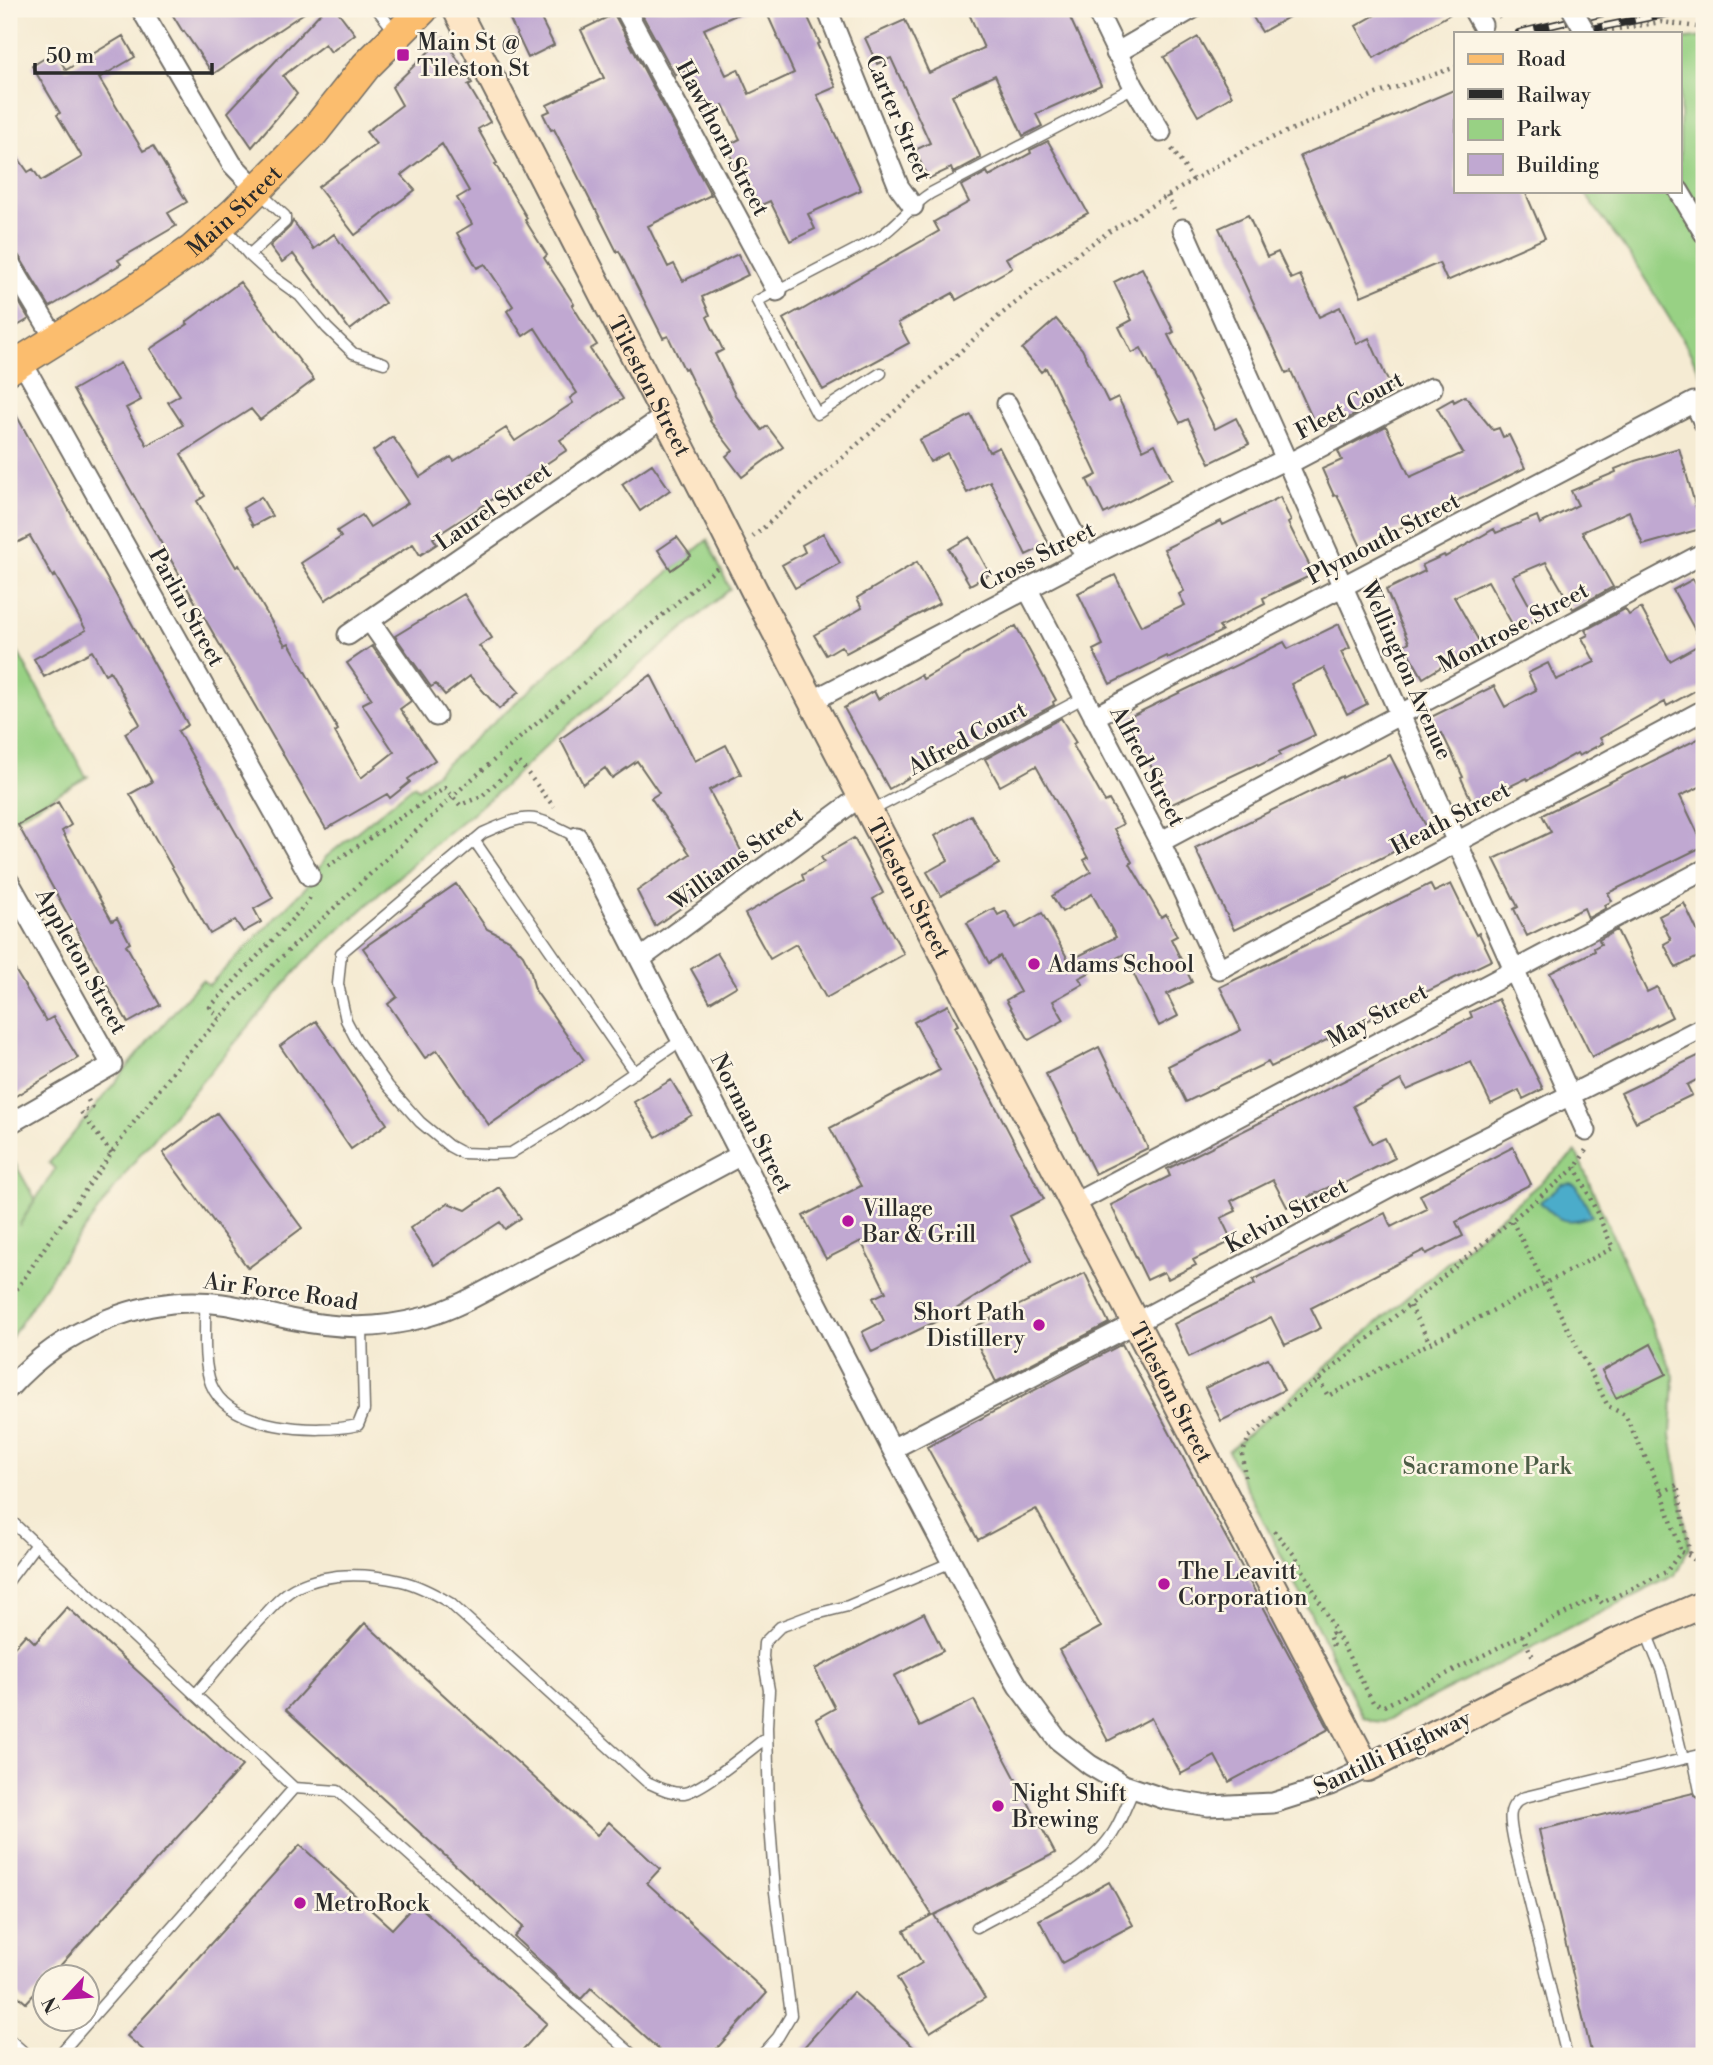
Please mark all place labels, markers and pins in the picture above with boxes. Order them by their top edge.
place label: Main St @ Tileston St [417,29,530,83]
marker: Main St @ Tileston St [395,47,411,63]
place label: Adams School [1047,951,1194,979]
marker: Adams School [1026,956,1042,972]
place label: Village Bar & Grill [861,1195,976,1249]
marker: Village Bar & Grill [840,1213,856,1229]
place label: Short Path Distillery [913,1299,1026,1353]
marker: Short Path Distillery [1031,1317,1047,1333]
place label: The Leavitt Corporation [1178,1558,1308,1612]
marker: The Leavitt Corporation [1156,1576,1172,1592]
place label: Night Shift Brewing [1011,1780,1127,1834]
marker: Night Shift Brewing [990,1798,1006,1814]
place label: MetroRock [314,1890,430,1918]
marker: MetroRock [292,1895,308,1911]

